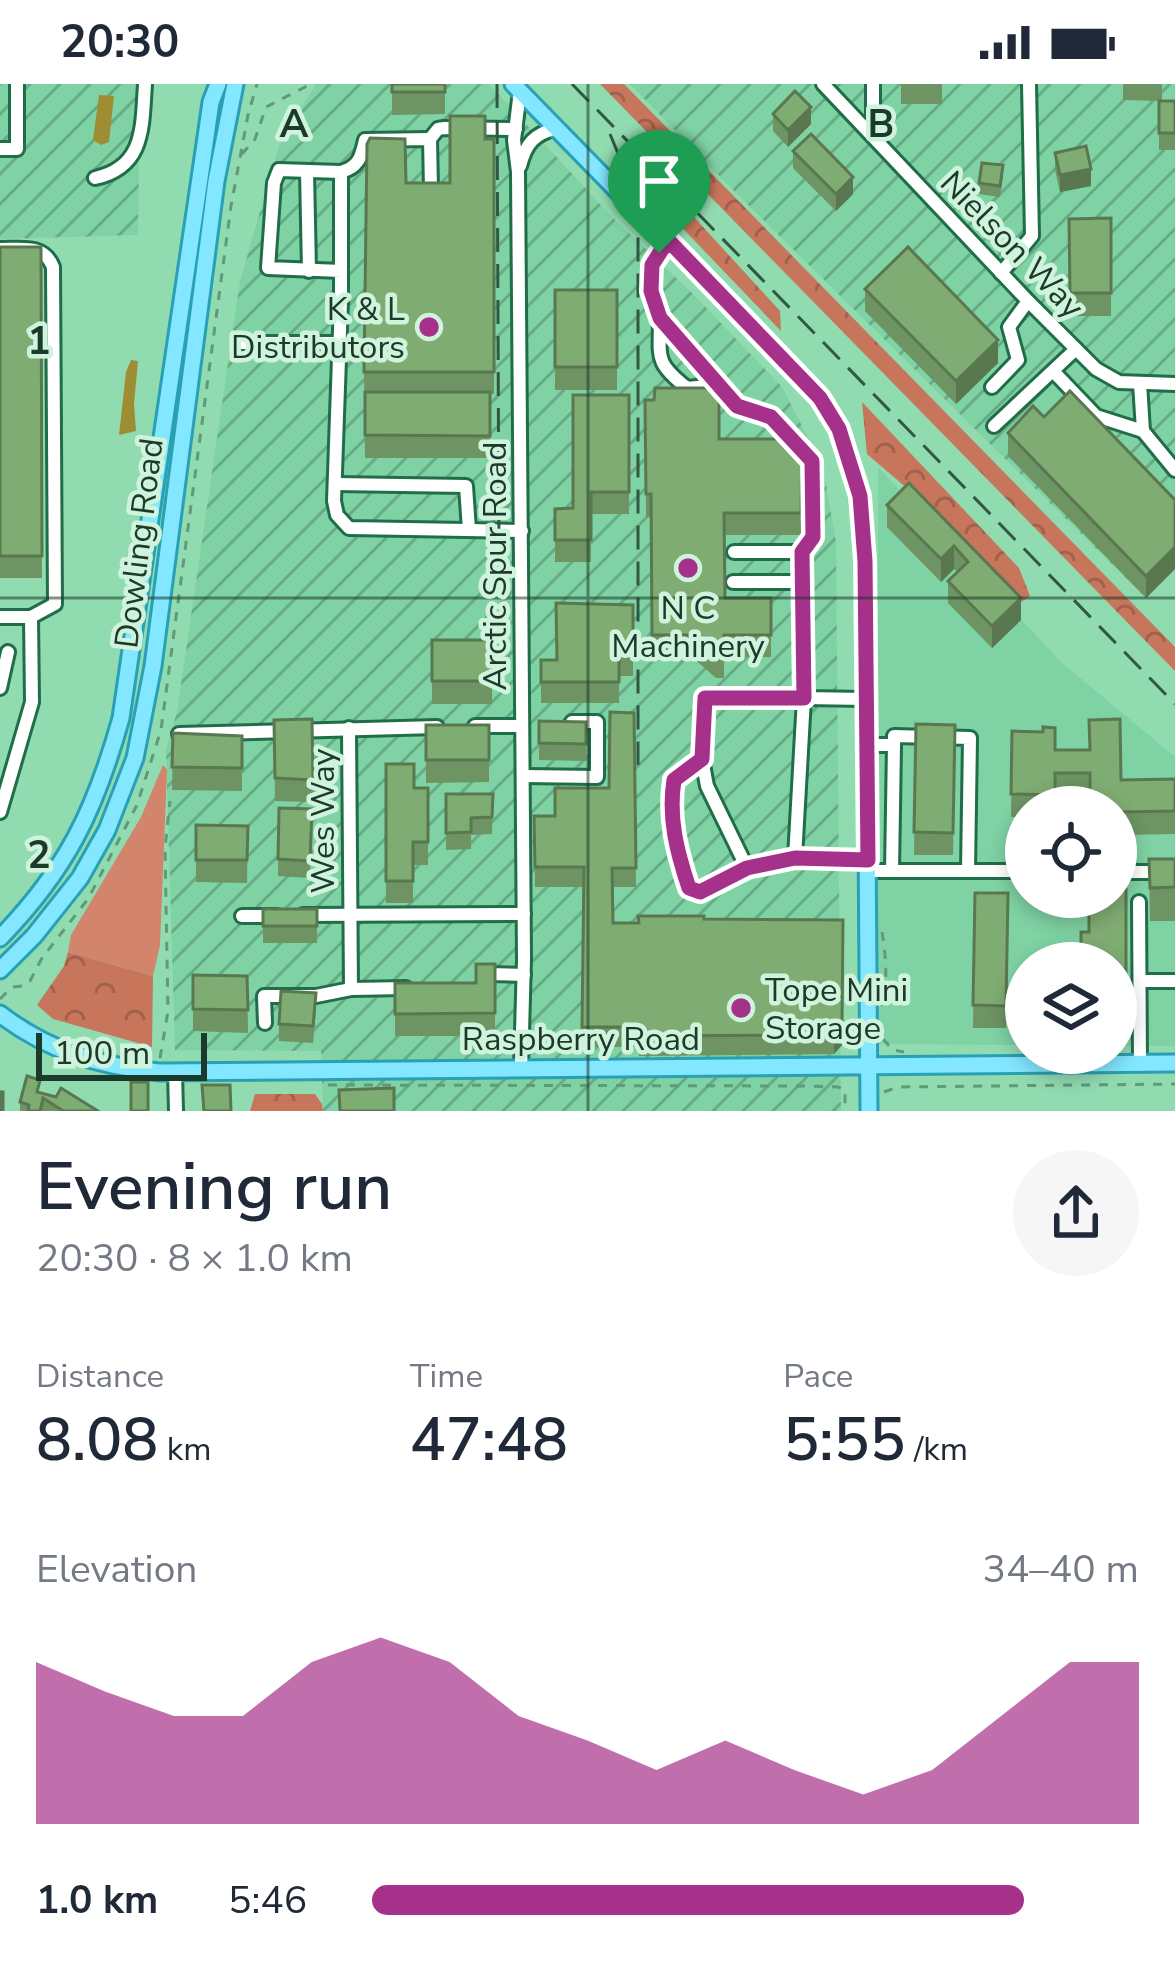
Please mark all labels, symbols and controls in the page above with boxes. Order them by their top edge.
text: 20:30 [60,12,179,73]
text: A [279,98,309,151]
text: B [868,98,894,151]
pin [608,130,710,253]
icon: arrive [626,148,692,214]
street label: Nielson Way [930,161,1094,329]
place label: K & L Distributors [231,287,405,370]
marker: K & L Distributors [416,314,442,340]
text: 1 [27,315,51,368]
street label: Dowling Road [104,436,175,651]
street label: Arctic Spur Road [473,441,518,691]
marker: N C Machinery [675,555,701,581]
place label: N C Machinery [611,586,765,669]
street label: Wes Way [301,748,346,894]
map controls [1005,786,1137,1074]
button: locate [1005,786,1137,918]
text: 2 [27,829,51,882]
button: layers [1005,942,1137,1074]
place label: Tope Mini Storage [765,968,908,1051]
marker: Tope Mini Storage [728,995,754,1021]
street label: Raspberry Road [462,1017,700,1062]
scale bar [36,1027,207,1080]
text: 100 m [54,1031,150,1076]
text: Evening run [36,1142,392,1232]
button: share [1013,1150,1139,1276]
text: 20:30 · 8 × 1.0 km [36,1232,353,1285]
text: Distance [36,1354,164,1399]
text: Time [410,1354,483,1399]
text: Pace [783,1354,853,1399]
text: 8.08 [36,1399,158,1481]
text: 47:48 [410,1399,568,1481]
text: 5:55 [783,1399,906,1481]
text: km [158,1427,211,1472]
text: /km [906,1427,968,1472]
text: Elevation [36,1543,197,1596]
text: 34–40 m [982,1543,1139,1596]
text: 1.0 km [36,1874,158,1927]
text: 5:46 [228,1874,307,1927]

